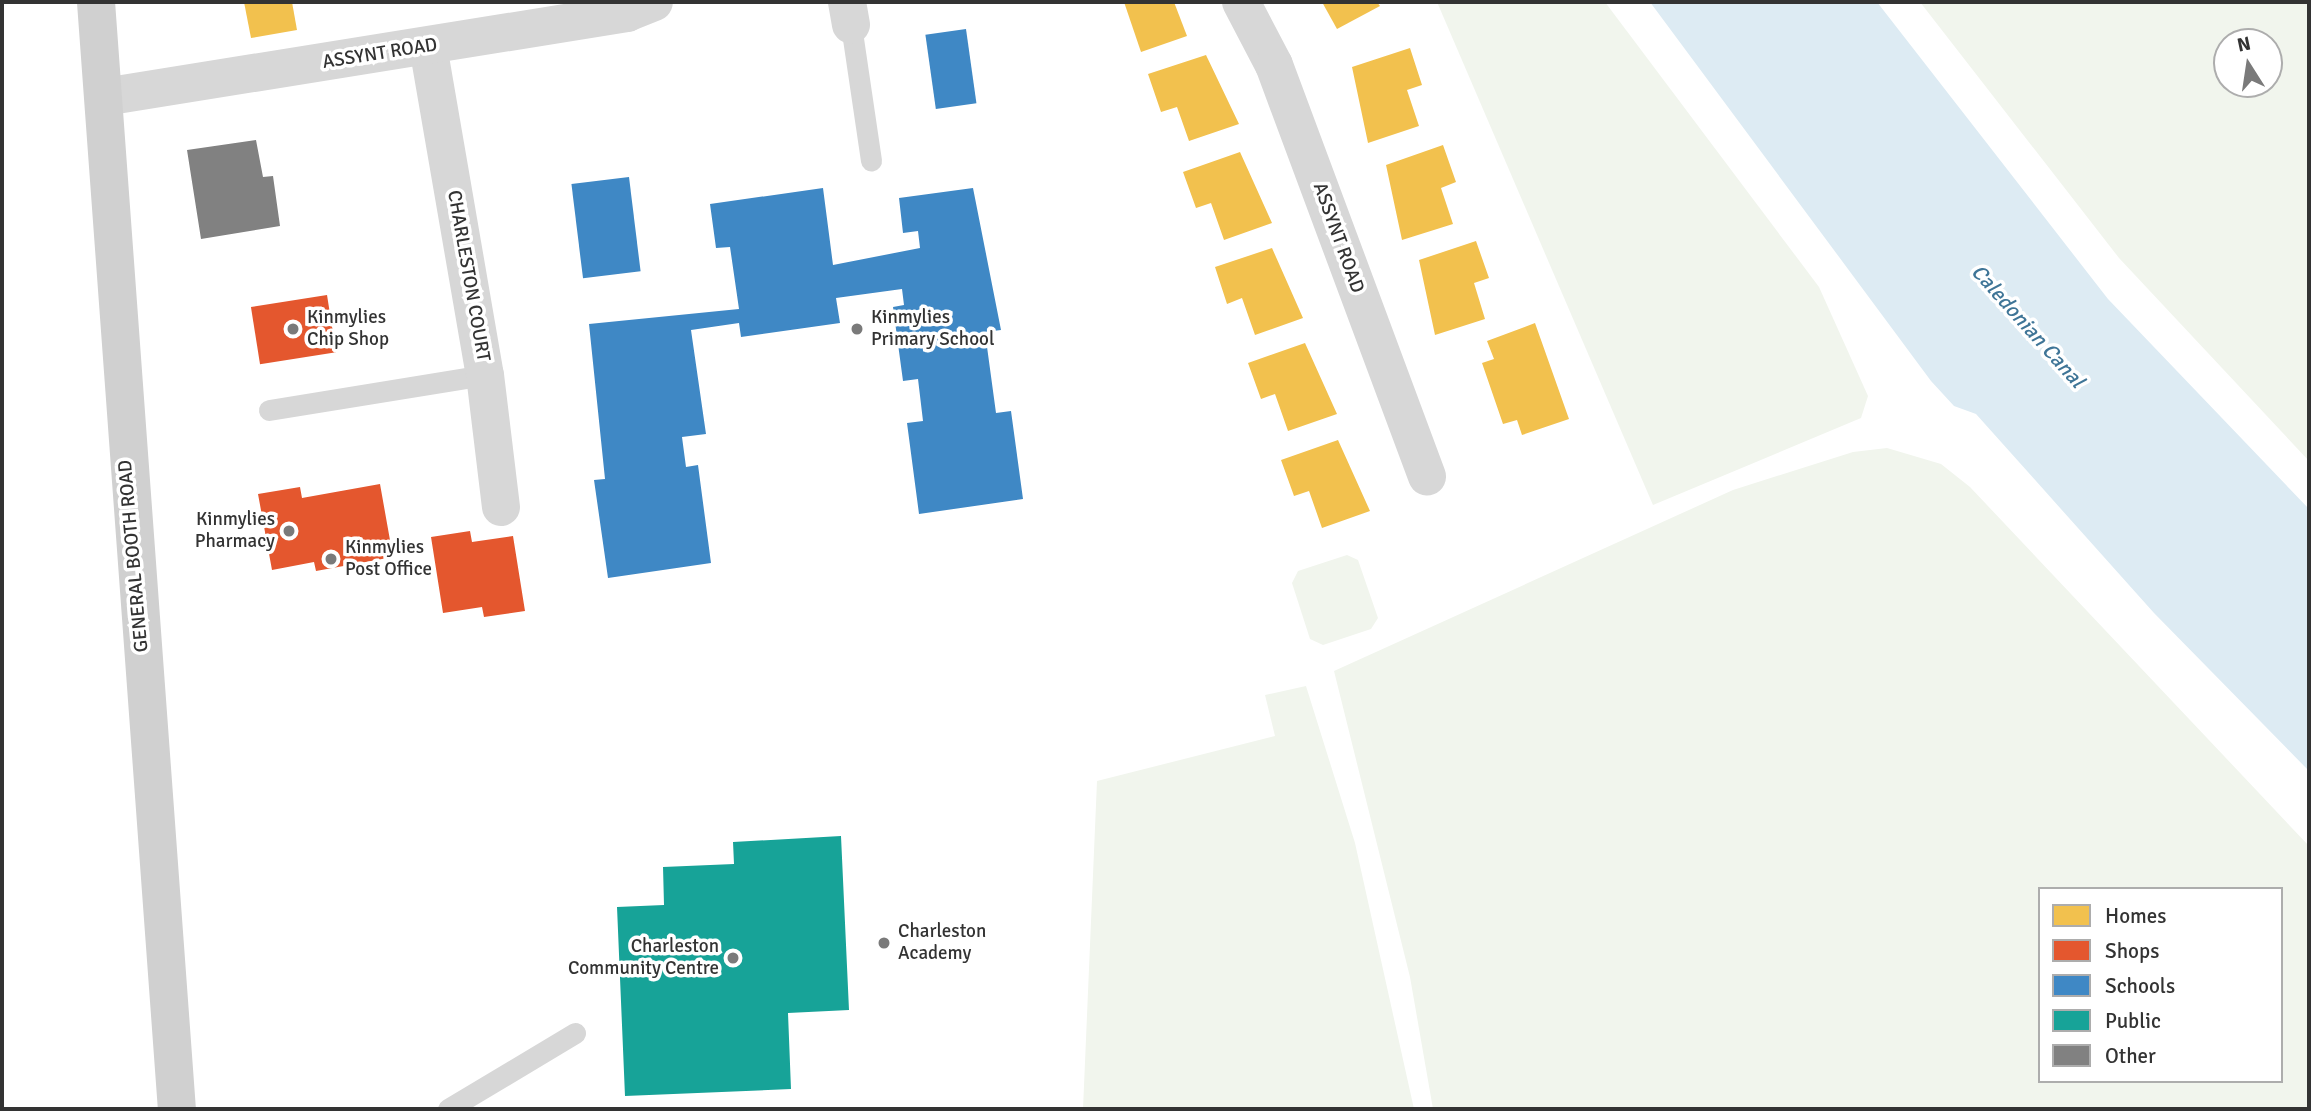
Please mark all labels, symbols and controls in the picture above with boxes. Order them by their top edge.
north arrow [2213,28,2283,98]
text: N [2235,31,2253,58]
street label: ASSYNT ROAD [321,34,439,74]
street label: ASSYNT ROAD [1307,180,1369,296]
street label: CHARLESTON COURT [442,189,494,363]
water label: Caledonian Canal [1966,259,2090,393]
place label: Kinmylies Chip Shop [307,307,389,351]
place label: Kinmylies Primary School [871,307,994,351]
marker: Kinmylies Chip Shop [285,321,301,337]
marker: Kinmylies Primary School [849,321,865,337]
street label: GENERAL BOOTH ROAD [114,459,154,653]
place label: Kinmylies Pharmacy [195,509,275,553]
marker: Kinmylies Pharmacy [281,523,297,539]
place label: Kinmylies Post Office [345,537,432,581]
marker: Kinmylies Post Office [323,551,339,567]
legend [2038,887,2283,1083]
text: Homes [2105,903,2167,929]
place label: Charleston Academy [898,921,986,965]
marker: Charleston Academy [876,935,892,951]
place label: Charleston Community Centre [568,936,719,980]
text: Shops [2105,938,2159,964]
marker: Charleston Community Centre [725,950,741,966]
text: Schools [2105,973,2175,999]
text: Public [2105,1008,2161,1034]
text: Other [2105,1043,2156,1069]

